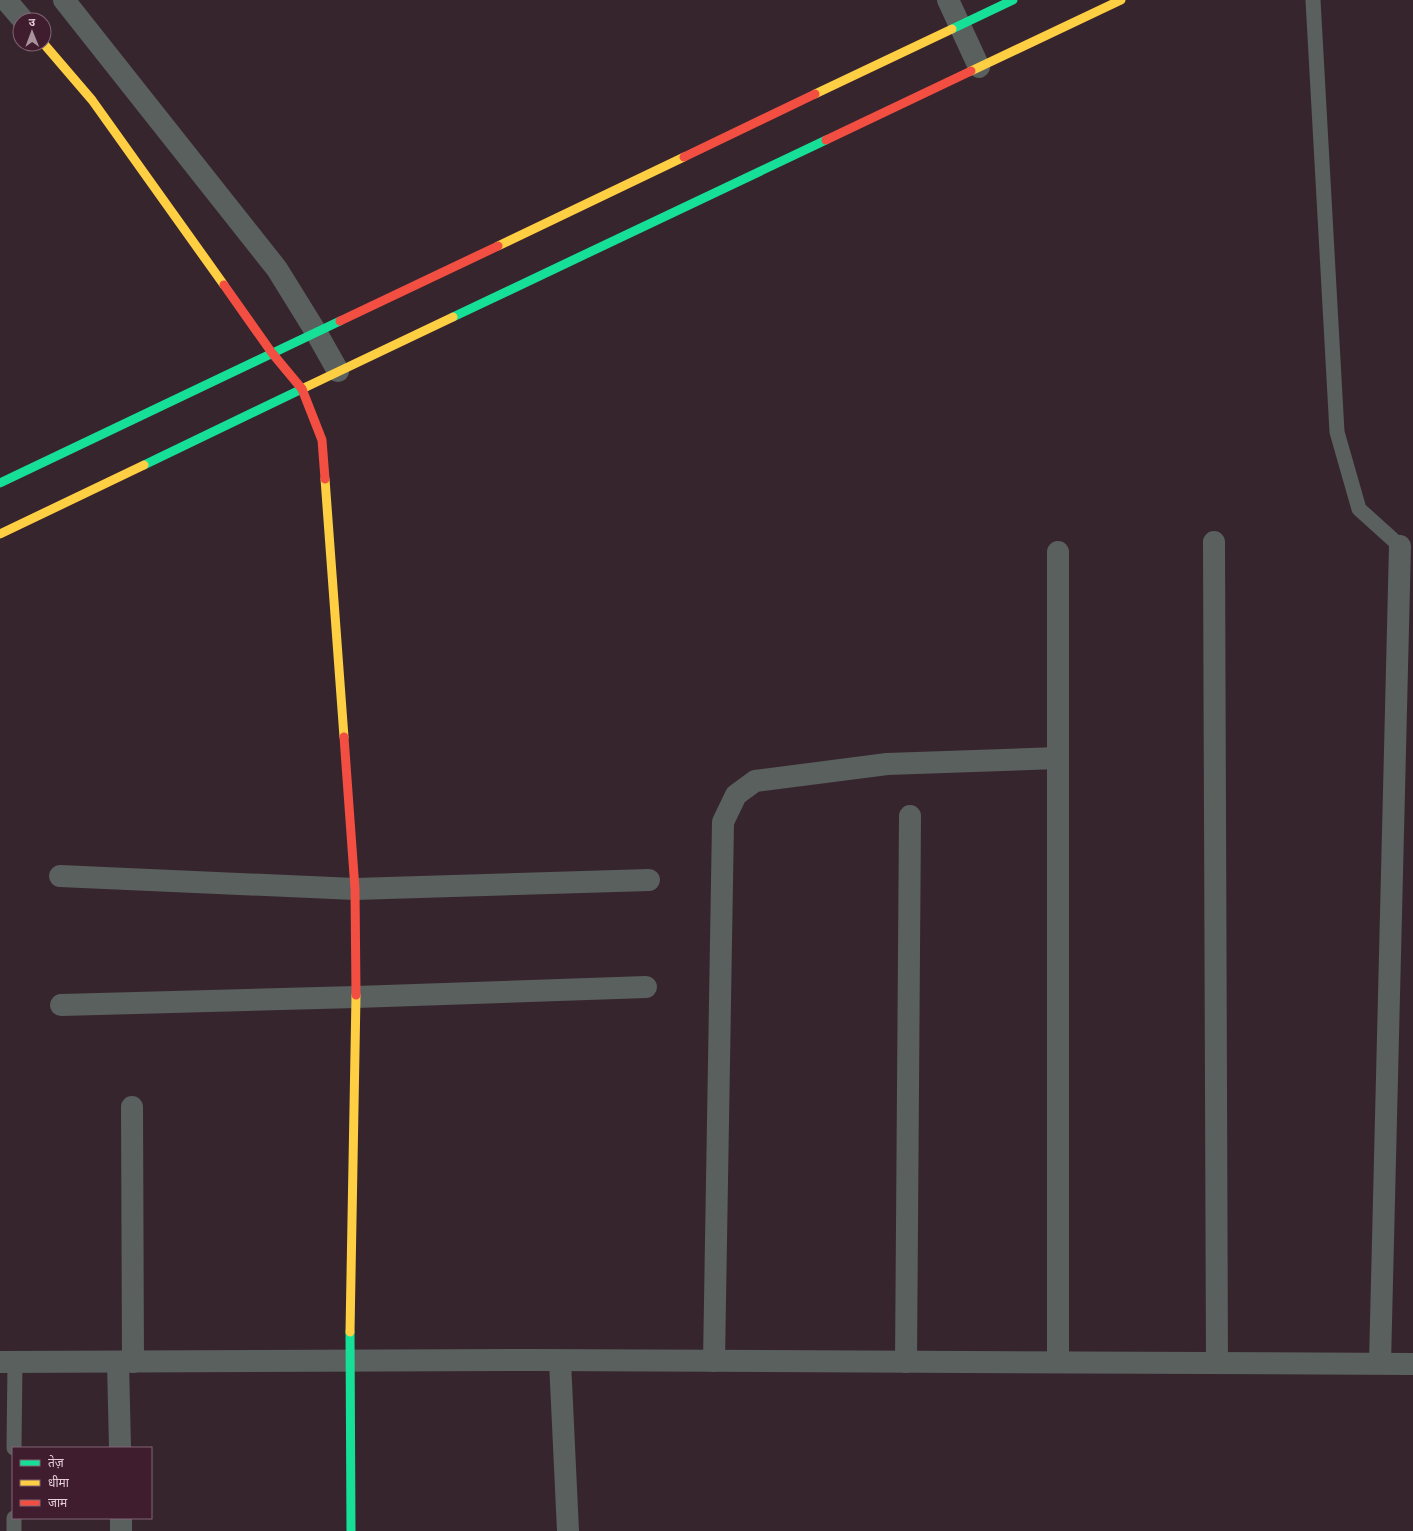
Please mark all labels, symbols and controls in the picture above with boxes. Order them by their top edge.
north arrow [12,12,52,52]
text: उ [29,16,36,29]
legend [12,1447,152,1519]
text: तेज़ [48,1455,65,1470]
text: धीमा [48,1475,70,1490]
text: जाम [48,1496,68,1510]

